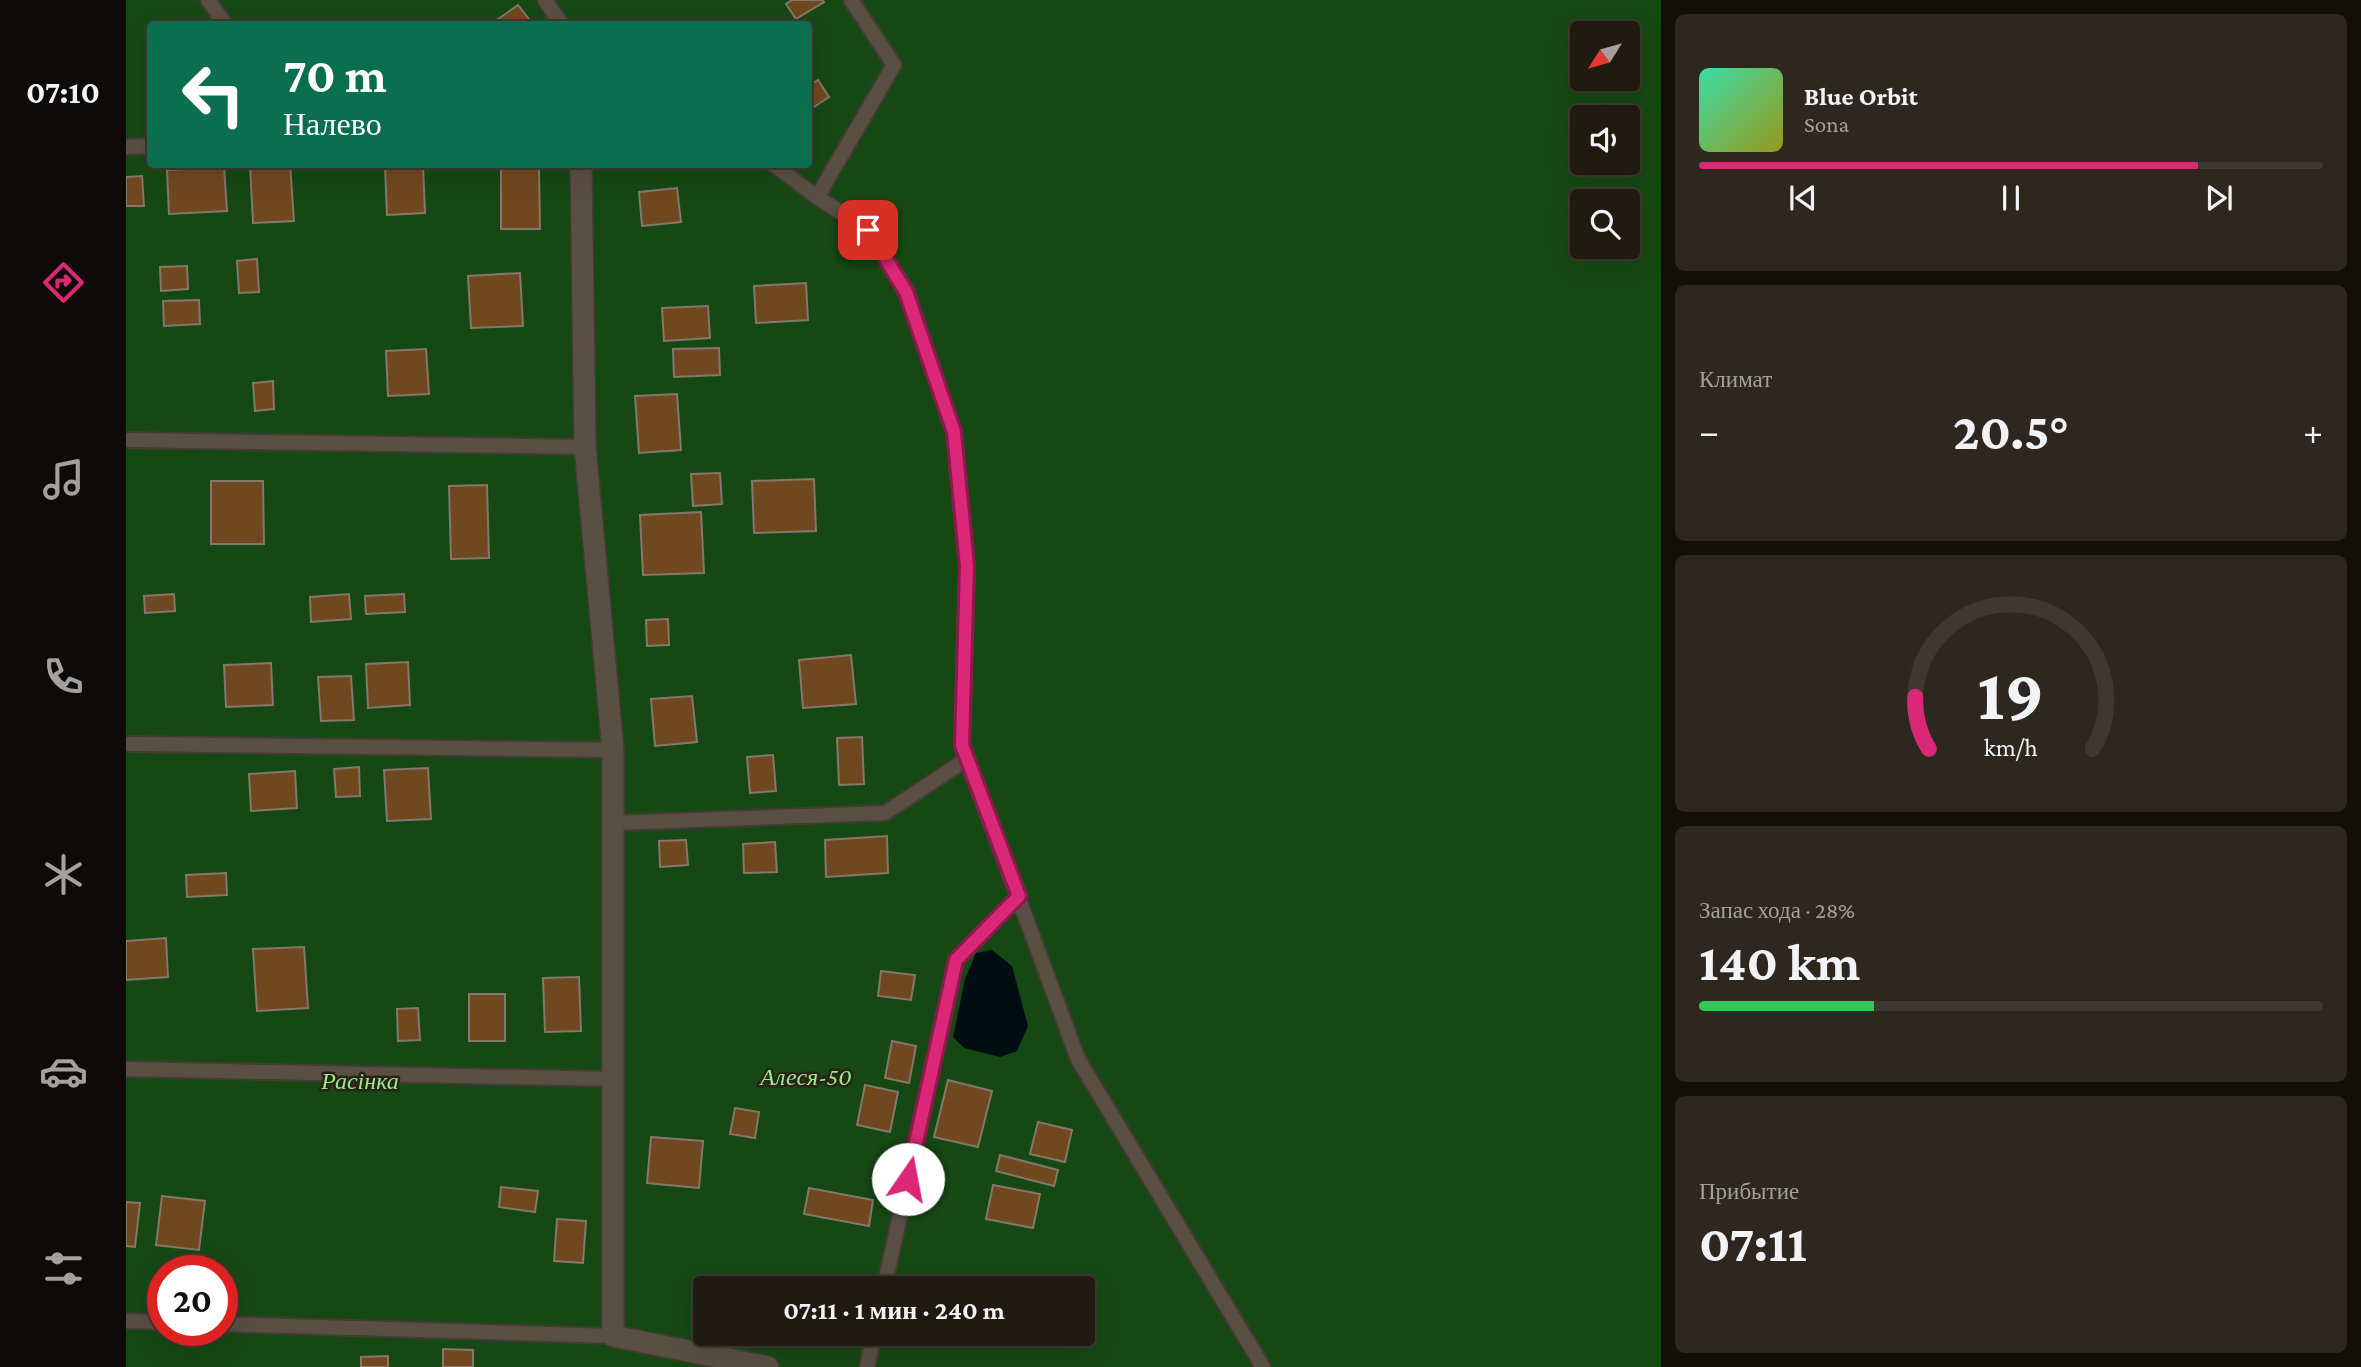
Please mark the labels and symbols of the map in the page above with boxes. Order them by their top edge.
north arrow [1570,21,1640,91]
pin [838,200,898,260]
park label: Алеся-50 [758,1063,852,1090]
park label: Расінка [320,1067,399,1094]
position arrow [871,1142,945,1216]
speed limit sign: 20 [147,1255,238,1346]

